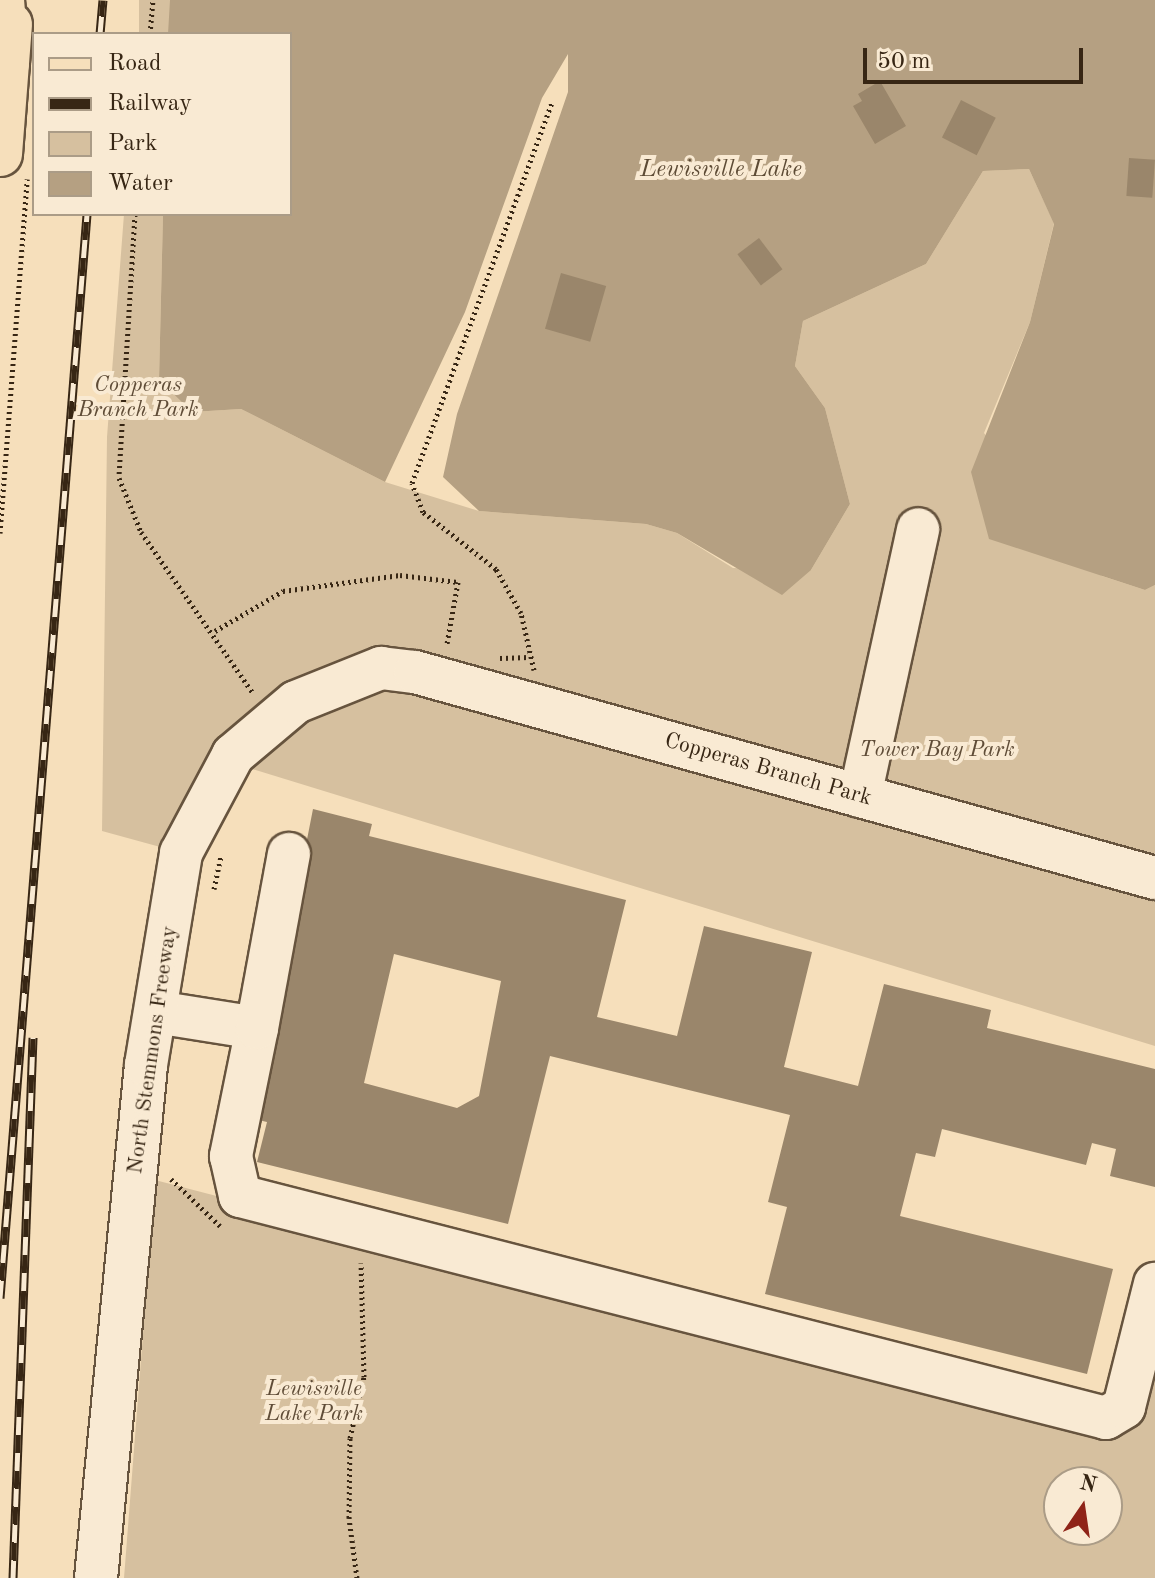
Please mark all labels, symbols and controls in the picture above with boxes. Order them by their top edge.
legend [32,32,292,216]
scale bar [867,32,1087,82]
text: 50 m [877,50,931,74]
text: Road [108,52,161,76]
text: Railway [108,92,192,116]
text: Park [108,132,157,156]
water label: Lewisville Lake [640,157,802,185]
text: Water [108,172,173,196]
park label: Copperas Branch Park [77,372,199,424]
street label: Copperas Branch Park [661,728,875,812]
park label: Tower Bay Park [859,738,1015,764]
street label: North Stemmons Freeway [123,924,183,1176]
park label: Lewisville Lake Park [265,1376,363,1428]
north arrow [1043,1466,1123,1546]
text: N [1077,1472,1099,1497]

